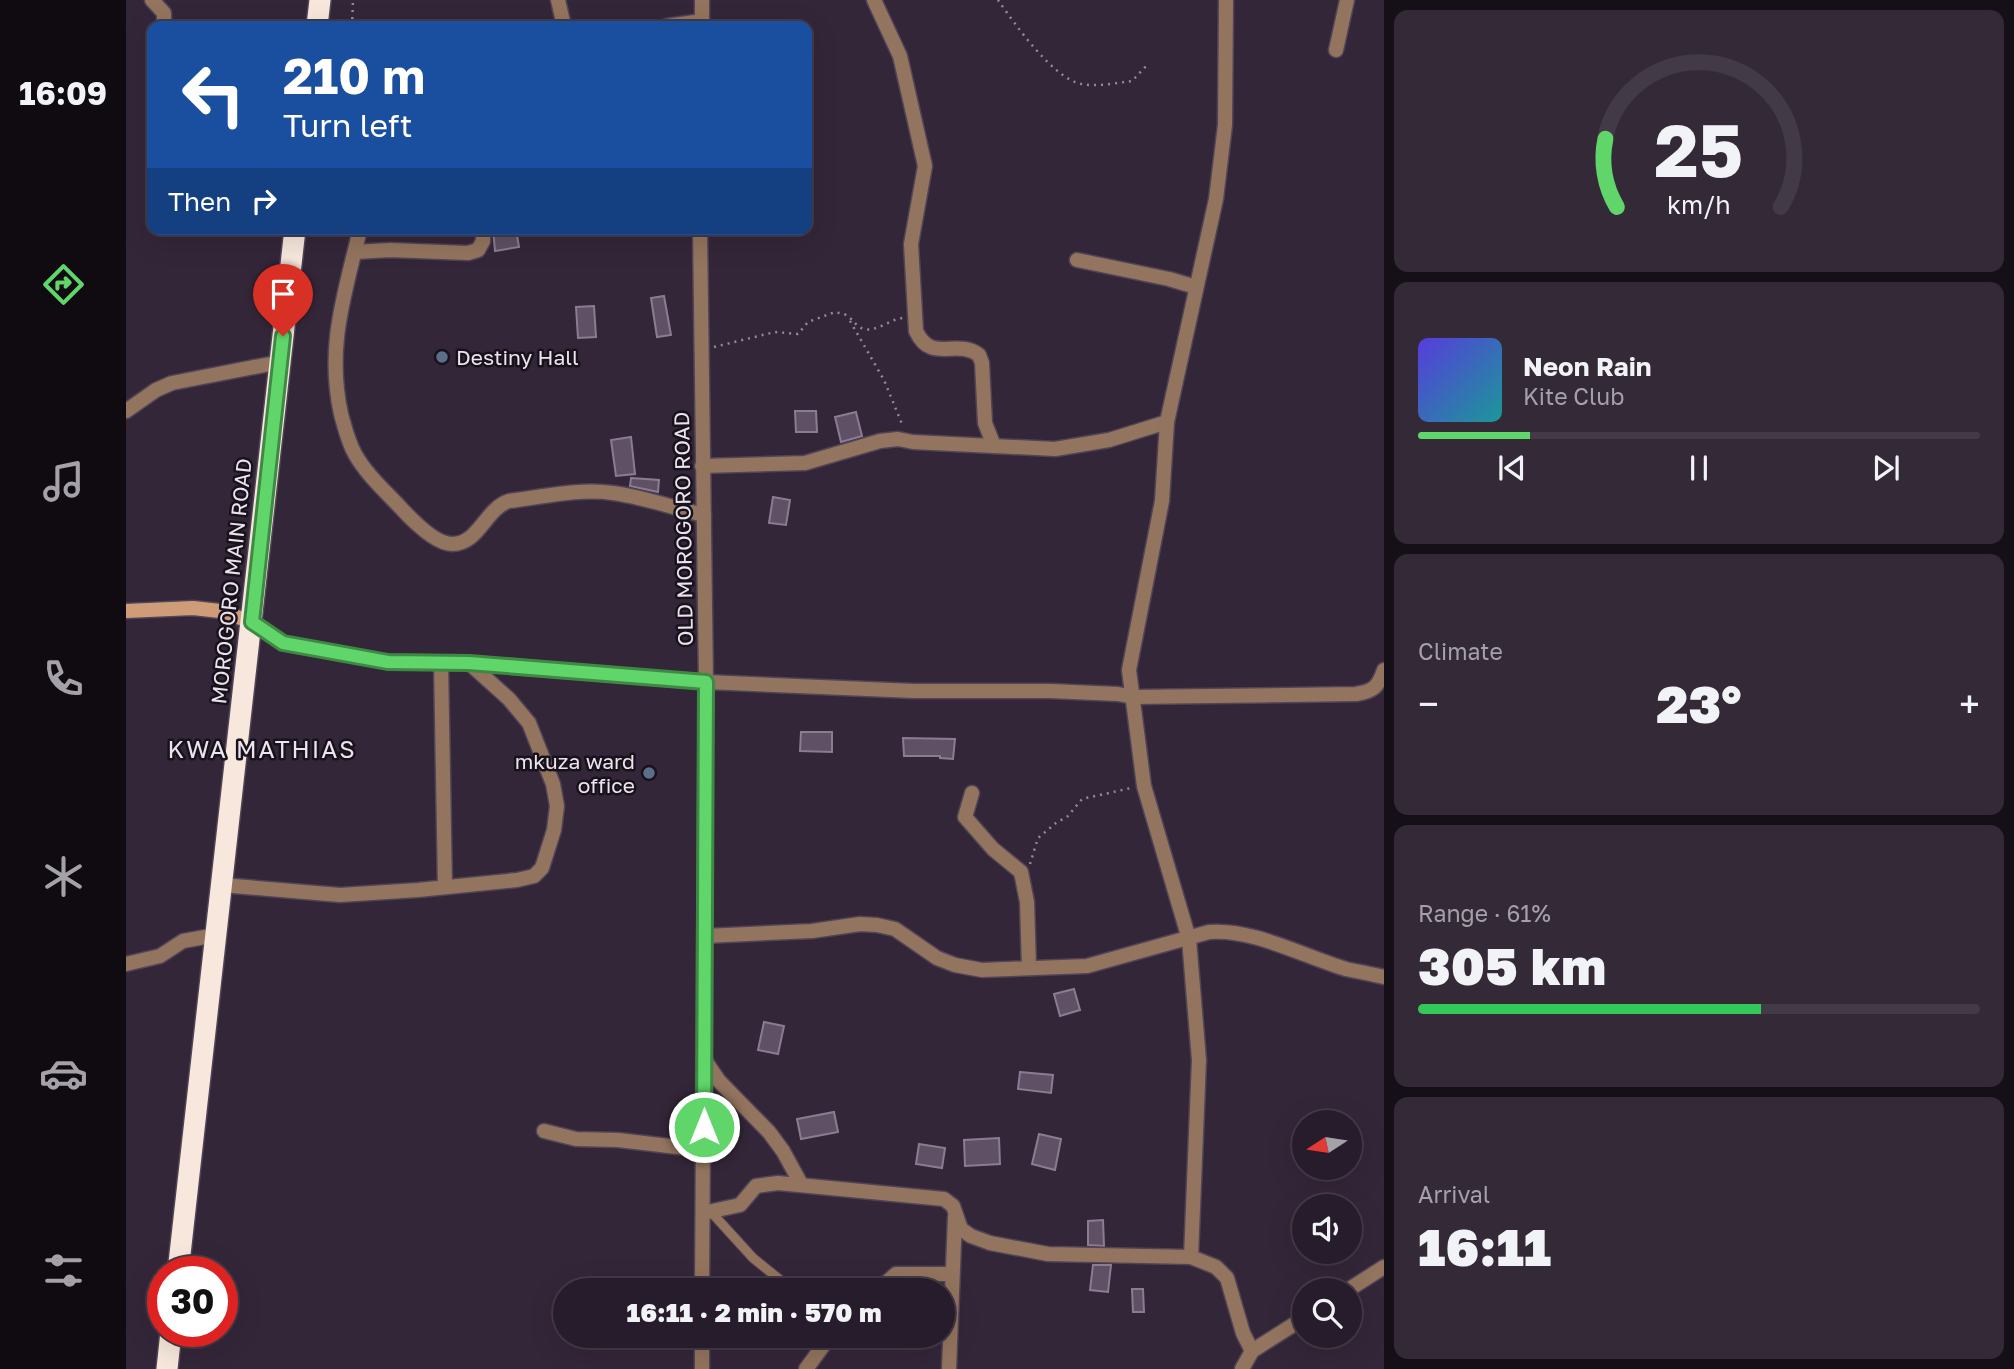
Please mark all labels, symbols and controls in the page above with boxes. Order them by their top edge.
text: 210 m [283,46,425,105]
icon: left [168,49,259,140]
text: 16:09 [19,74,107,112]
text: Turn left [283,106,412,144]
text: 25 [1655,106,1743,193]
icon: right [245,182,283,220]
text: Then [168,186,231,217]
text: km/h [1667,189,1731,220]
icon: directions [39,260,88,309]
pin [253,264,313,336]
icon: arrive [264,275,302,313]
place label: Destiny Hall [456,344,579,370]
marker: Destiny Hall [434,349,450,365]
text: Neon Rain [1523,351,1652,382]
text: Kite Club [1523,382,1624,410]
street label: OLD MOROGORO ROAD [668,412,698,646]
icon: previous [1493,449,1531,487]
icon: pause [1680,449,1718,487]
icon: next [1867,449,1905,487]
icon: music [39,457,88,506]
street label: MOROGORO MAIN ROAD [205,457,257,705]
text: Climate [1418,637,1503,665]
icon: phone [39,654,88,703]
text: 23° [1656,672,1742,734]
text: − [1418,681,1439,726]
text: + [1959,681,1980,726]
district label: KWA MATHIAS [167,734,357,763]
place label: mkuza ward office [515,748,635,798]
marker: mkuza ward office [641,765,657,781]
icon: climate [39,852,88,901]
text: Range · 61% [1418,899,1551,927]
text: 305 km [1418,934,1606,996]
icon: car [39,1049,88,1098]
position arrow [667,1090,741,1164]
north arrow [1292,1110,1362,1180]
map controls [1292,1110,1362,1348]
text: Arrival [1418,1180,1490,1208]
button: sound [1292,1194,1362,1264]
text: 16:11 [1418,1215,1551,1277]
icon: filters [39,1246,88,1295]
speed limit sign: 30 [147,1256,238,1347]
button: search [1292,1278,1362,1348]
text: 16:11 · 2 min · 570 m [626,1297,882,1328]

